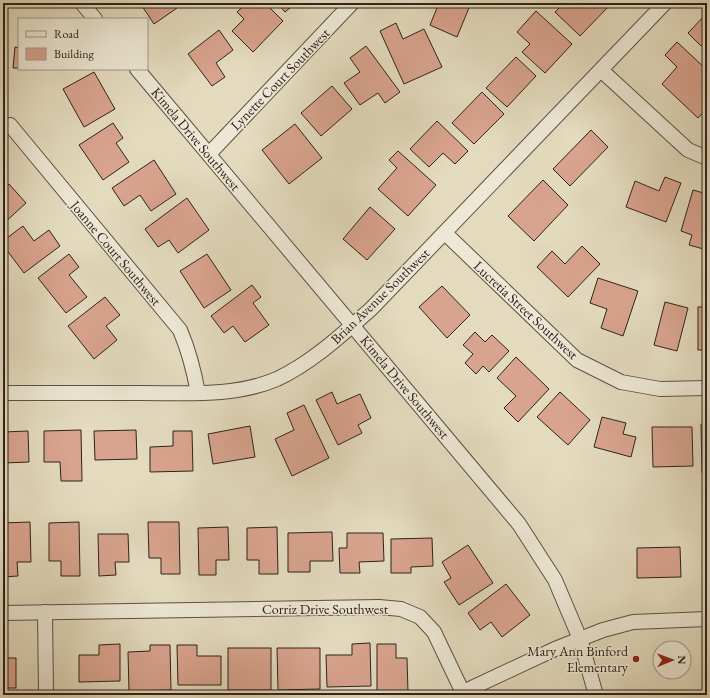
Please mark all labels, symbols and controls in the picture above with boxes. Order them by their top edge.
legend [18,18,148,70]
street label: Lynette Court Southwest [227,24,334,134]
text: Road [54,26,80,42]
text: Building [54,46,95,62]
street label: Kimela Drive Southwest [147,84,245,195]
street label: Joanne Court Southwest [66,196,166,310]
street label: Brian Avenue Southwest [327,244,434,348]
street label: Lucretia Street Southwest [470,257,583,364]
street label: Kimela Drive Southwest [356,332,454,443]
street label: Corriz Drive Southwest [262,600,389,618]
north arrow [652,640,692,680]
place label: Mary Ann Binford Elementary [527,642,629,676]
marker: Mary Ann Binford Elementary [631,654,641,664]
text: N [675,655,689,664]

